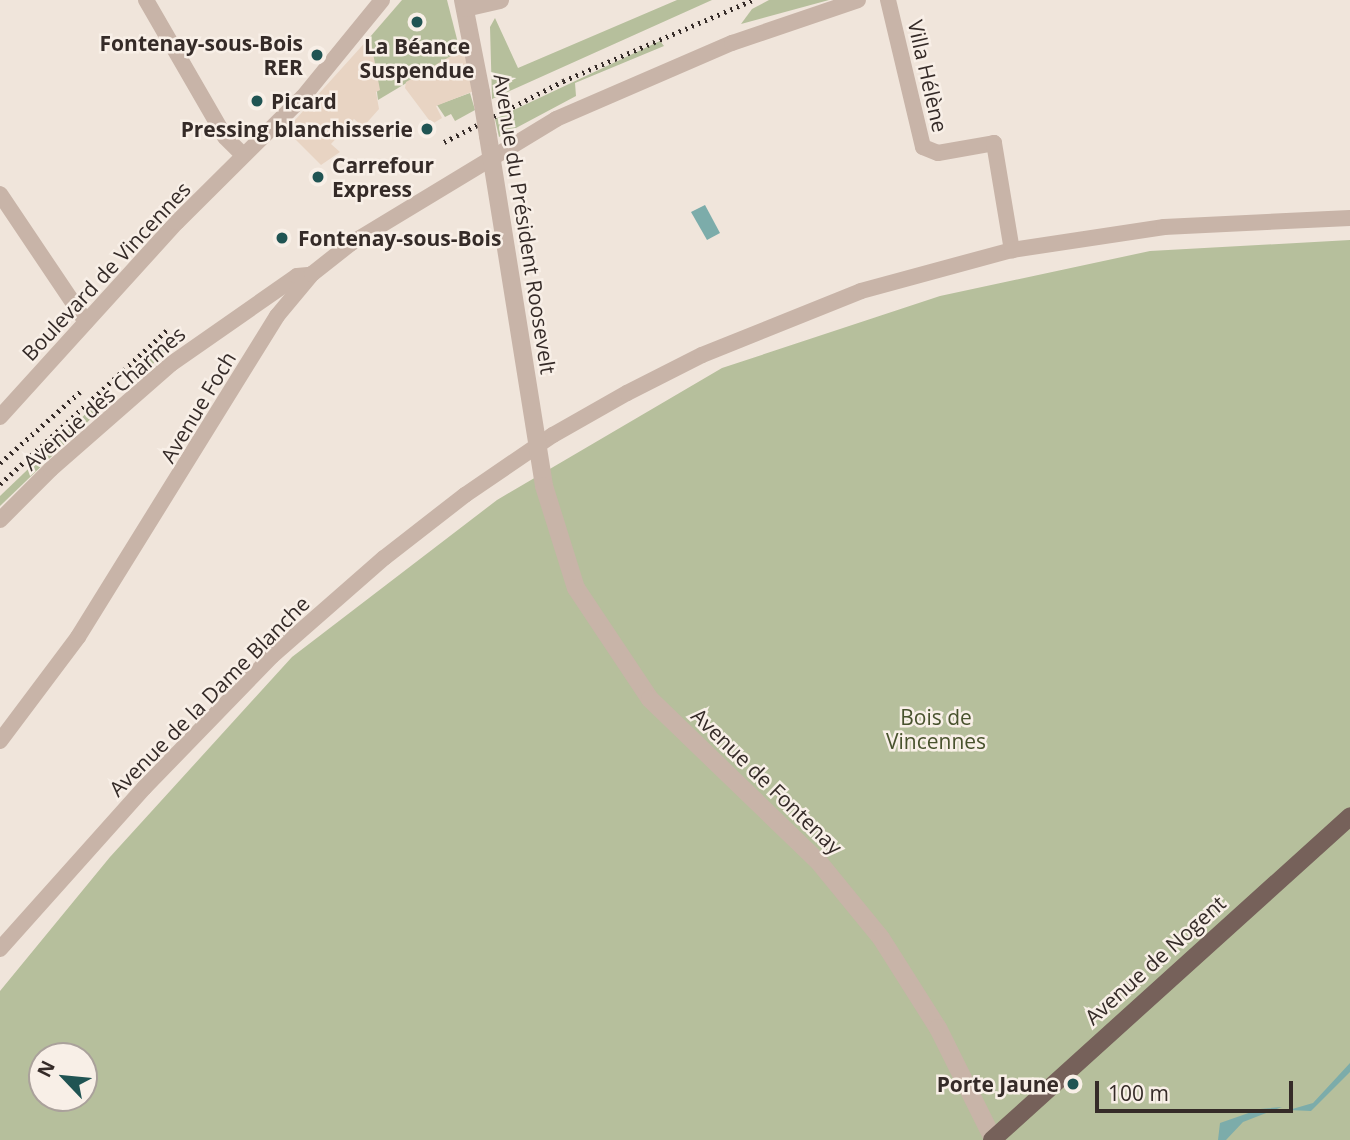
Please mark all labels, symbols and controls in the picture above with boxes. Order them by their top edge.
marker: La Béance Suspendue [409,14,425,30]
street label: Villa Hélène [903,17,953,135]
place label: Fontenay-sous-Bois RER [100,30,303,80]
place label: La Béance Suspendue [360,33,474,83]
marker: Fontenay-sous-Bois RER [309,47,325,63]
street label: Avenue du Président Roosevelt [489,72,561,376]
place label: Picard [271,88,337,114]
marker: Picard [249,93,265,109]
place label: Pressing blanchisserie [181,116,413,142]
marker: Pressing blanchisserie [419,121,435,137]
place label: Carrefour Express [332,152,434,202]
marker: Carrefour Express [310,169,326,185]
street label: Boulevard de Vincennes [17,176,195,366]
place label: Fontenay-sous-Bois [298,225,501,251]
marker: Fontenay-sous-Bois [272,228,292,248]
street label: Avenue des Charmes [18,321,190,475]
street label: Avenue Foch [155,347,241,467]
street label: Avenue de la Dame Blanche [104,591,314,801]
street label: Avenue de Fontenay [687,703,847,859]
park label: Bois de Vincennes [886,704,986,754]
street label: Avenue de Nogent [1079,890,1231,1030]
north arrow [28,1042,98,1112]
text: N [31,1056,61,1081]
scale bar [1098,1066,1296,1110]
place label: Porte Jaune [937,1071,1059,1097]
marker: Porte Jaune [1065,1076,1081,1092]
text: 100 m [1108,1079,1169,1107]

